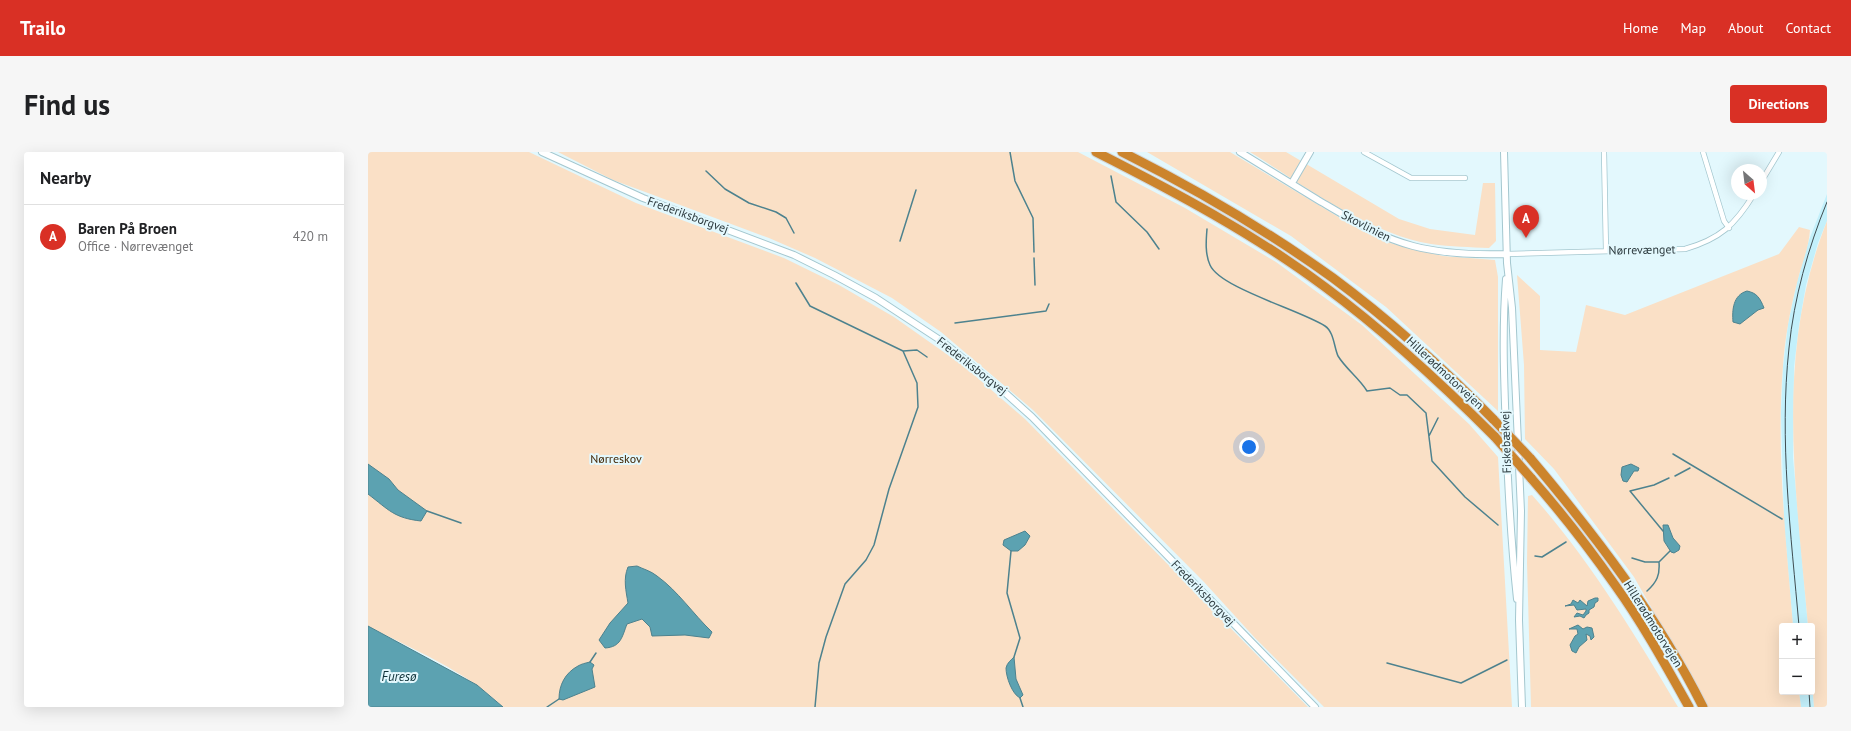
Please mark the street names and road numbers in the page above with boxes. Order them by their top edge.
street label: Frederiksborgvej [645,193,731,236]
street label: Skovlinien [1339,207,1393,244]
street label: Nørrevænget [1608,241,1676,258]
street label: Frederiksborgvej [934,333,1011,398]
street label: Hillerødmotorvejen [1404,333,1487,412]
street label: Fiskebækvej [1497,410,1514,474]
street label: Frederiksborgvej [1168,557,1238,629]
street label: Hillerødmotorvejen [1621,578,1686,670]

